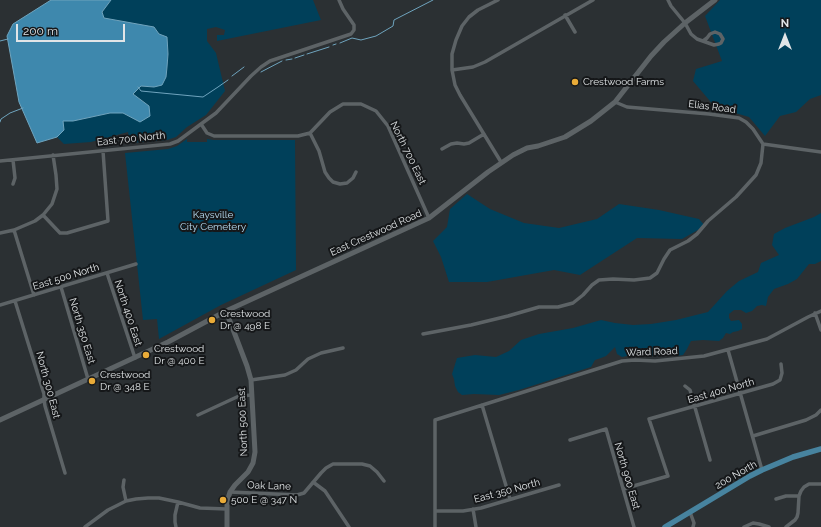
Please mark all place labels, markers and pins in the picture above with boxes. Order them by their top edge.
place label: Crestwood Farms [583,76,664,88]
marker: Crestwood Farms [570,77,580,87]
place label: Crestwood Dr @ 498 E [220,308,270,332]
marker: Crestwood Dr @ 498 E [207,315,217,325]
place label: Crestwood Dr @ 400 E [154,343,204,366]
marker: Crestwood Dr @ 400 E [141,350,151,360]
place label: Crestwood Dr @ 348 E [100,369,150,392]
marker: Crestwood Dr @ 348 E [87,376,97,386]
place label: 500 E @ 347 N [231,494,297,506]
marker: 500 E @ 347 N [218,495,228,505]

